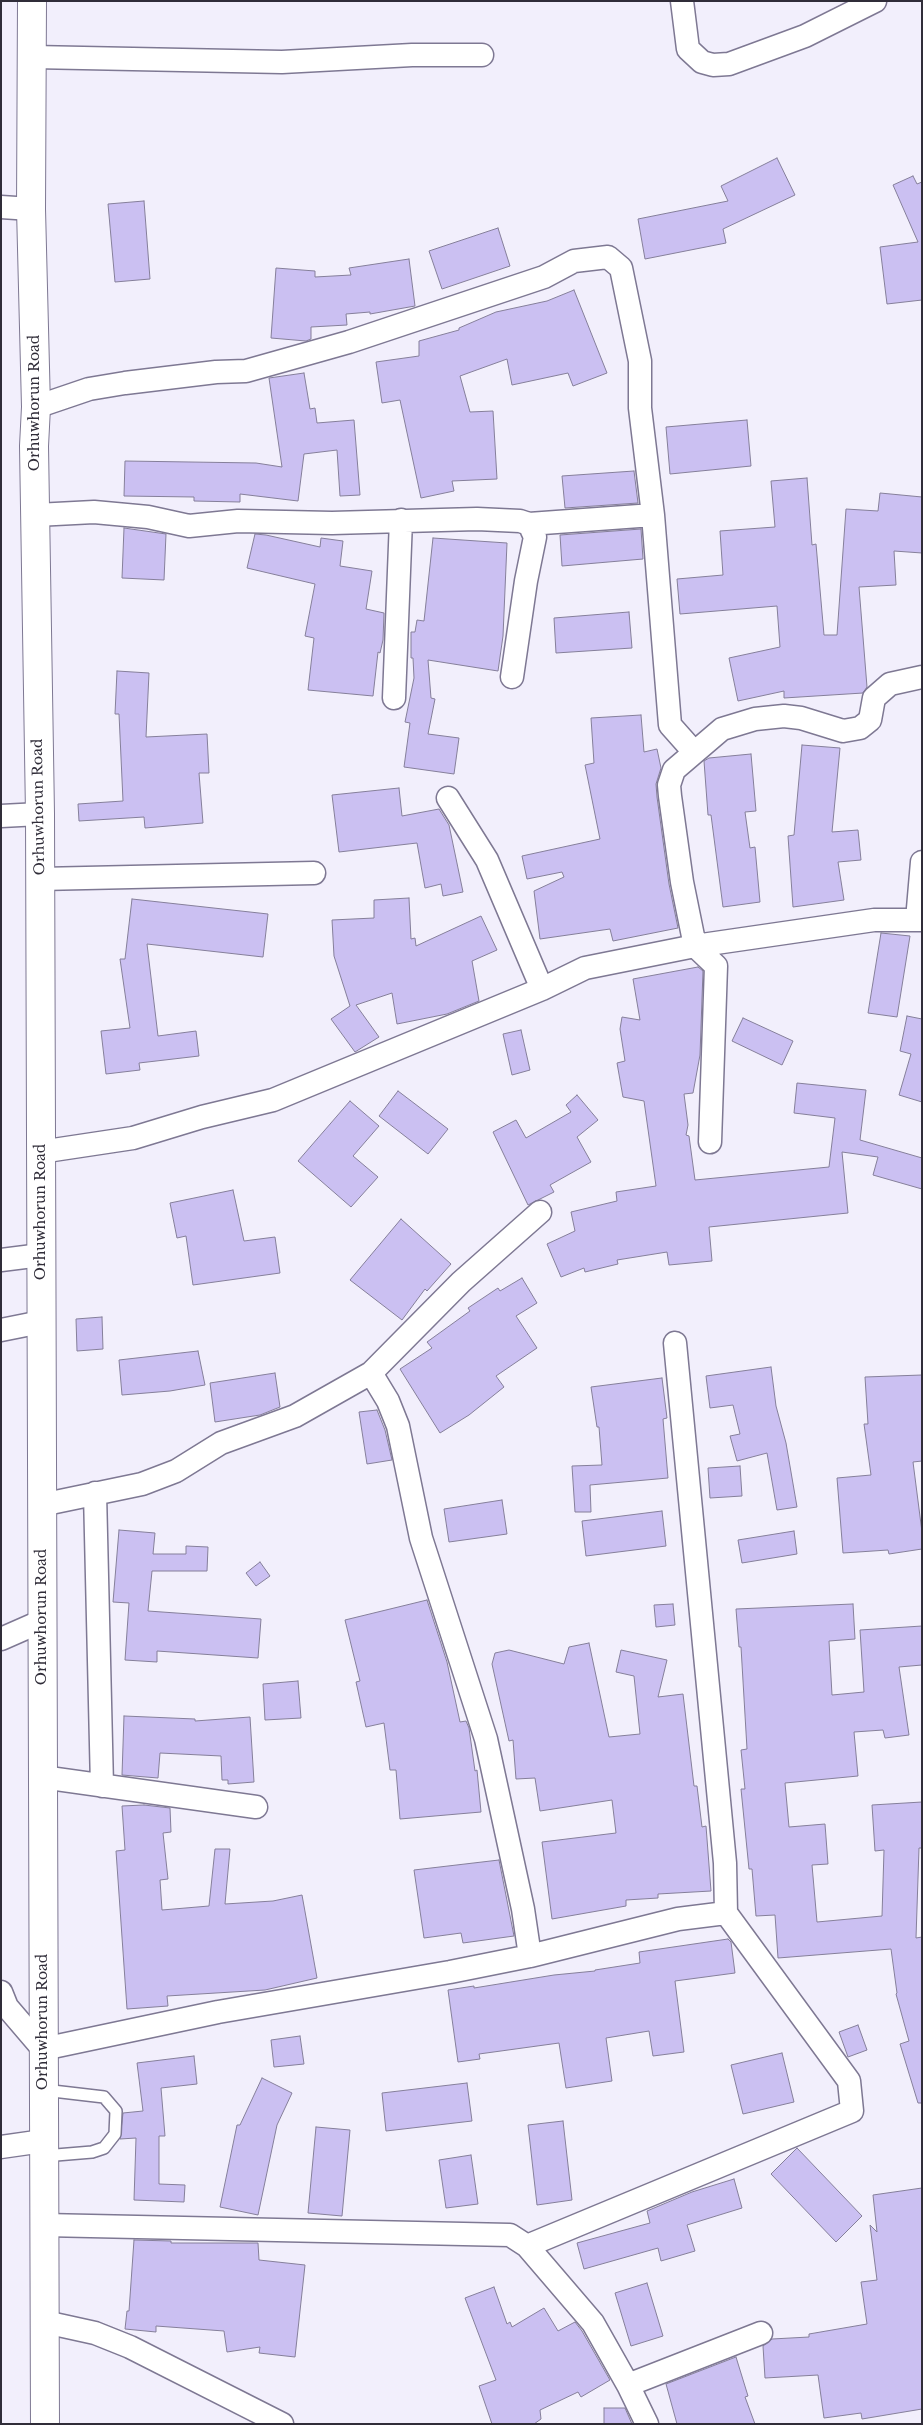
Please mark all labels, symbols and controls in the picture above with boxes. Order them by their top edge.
street label: Orhuwhorun Road [27,335,43,471]
street label: Orhuwhorun Road [29,739,49,875]
street label: Orhuwhorun Road [33,1144,49,1280]
street label: Orhuwhorun Road [34,1549,50,1685]
street label: Orhuwhorun Road [35,1954,51,2090]

